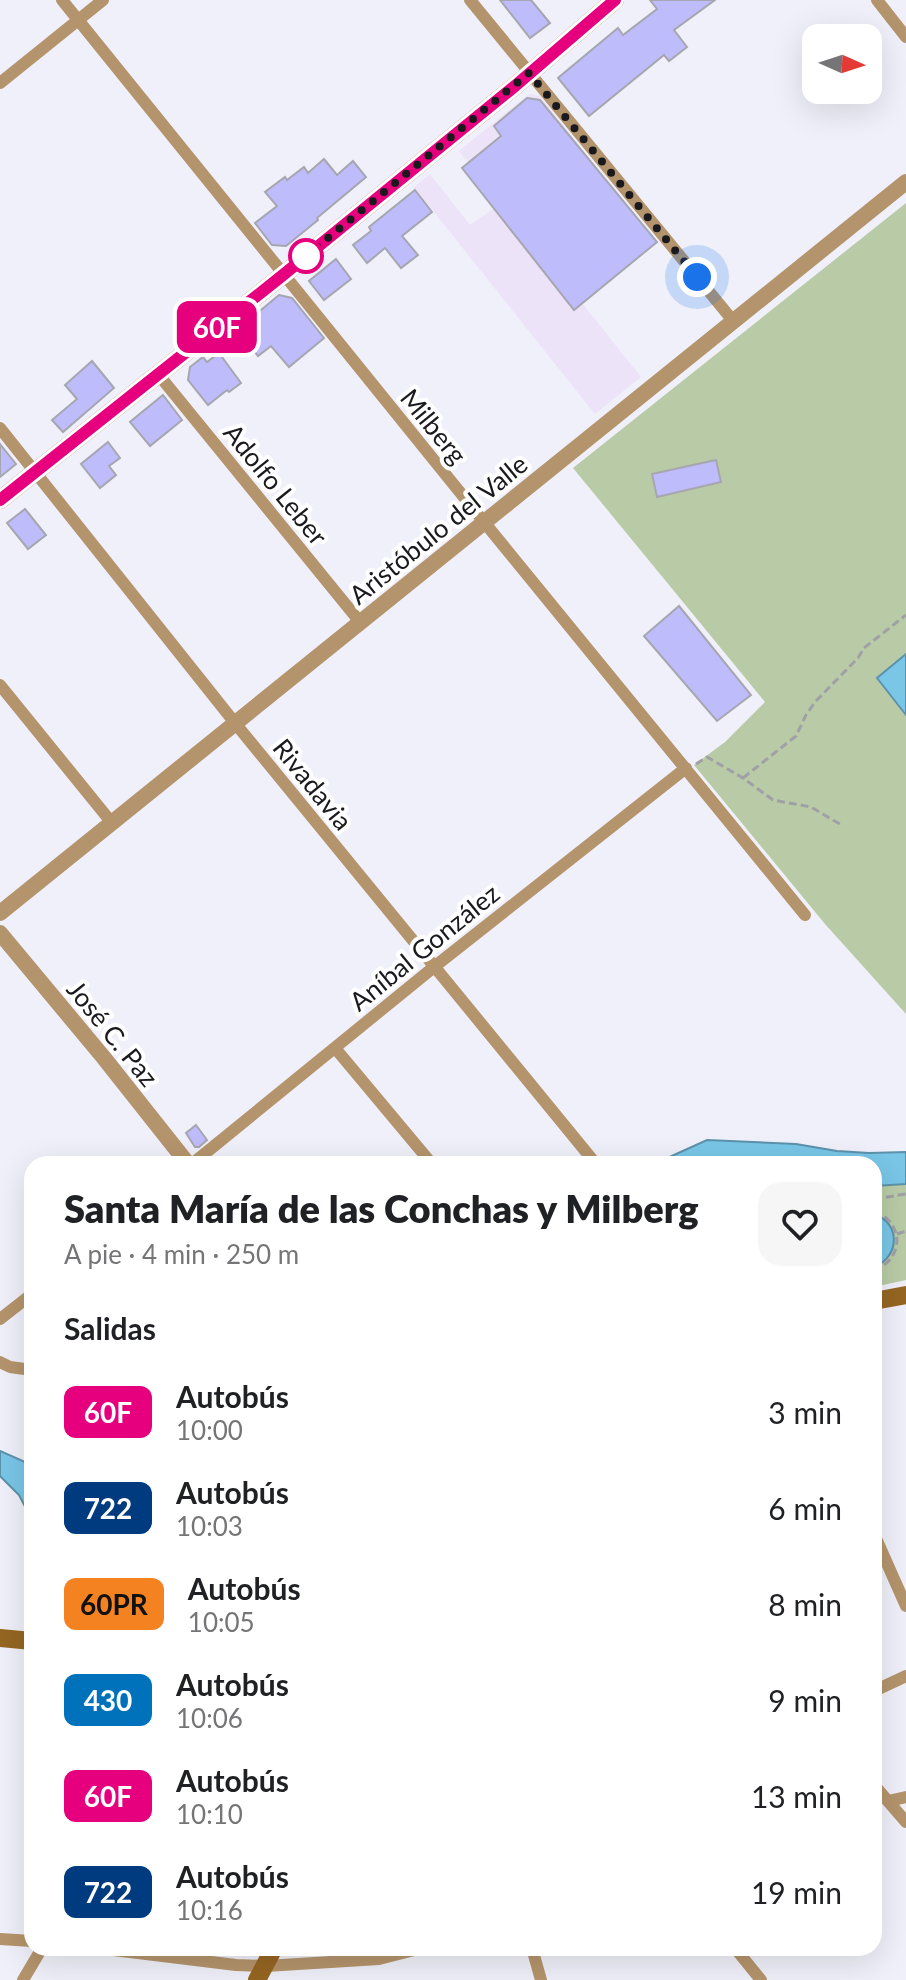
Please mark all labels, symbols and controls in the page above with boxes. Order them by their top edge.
north arrow [802,24,882,104]
map controls [802,24,882,104]
unlabelled marker [289,239,323,273]
your location [677,257,717,297]
line badge: 60F [171,301,263,353]
text: 60F [193,310,241,344]
street label: Milberg [394,382,474,470]
street label: Adolfo Leber [217,417,335,551]
street label: Aristóbulo del Valle [342,447,534,611]
street label: Rivadavia [267,732,359,836]
street label: Aníbal González [343,877,505,1017]
street label: José C. Paz [61,974,165,1092]
button: heart [758,1182,842,1266]
text: Santa María de las Conchas y Milberg [64,1185,699,1231]
text: A pie · 4 min · 250 m [64,1238,299,1270]
text: Salidas [64,1310,156,1346]
text: Autobús [176,1378,289,1414]
text: 3 min [768,1394,842,1430]
text: 60F [84,1395,132,1429]
text: 10:00 [176,1414,243,1446]
text: Autobús [176,1474,289,1510]
text: 6 min [768,1490,842,1526]
text: 722 [84,1491,132,1525]
text: 10:03 [176,1510,243,1542]
text: Autobús [188,1570,301,1606]
text: 8 min [768,1586,842,1622]
text: 60PR [80,1587,148,1621]
text: 10:05 [188,1606,255,1638]
text: Autobús [176,1666,289,1702]
text: 9 min [768,1682,842,1718]
text: 430 [84,1683,132,1717]
text: 10:06 [176,1702,243,1734]
text: Autobús [176,1762,289,1798]
text: 13 min [751,1778,842,1814]
text: 60F [84,1779,132,1813]
text: 10:10 [176,1798,243,1830]
text: Autobús [176,1858,289,1894]
text: 19 min [751,1874,842,1910]
text: 722 [84,1875,132,1909]
text: 10:16 [176,1894,243,1926]

